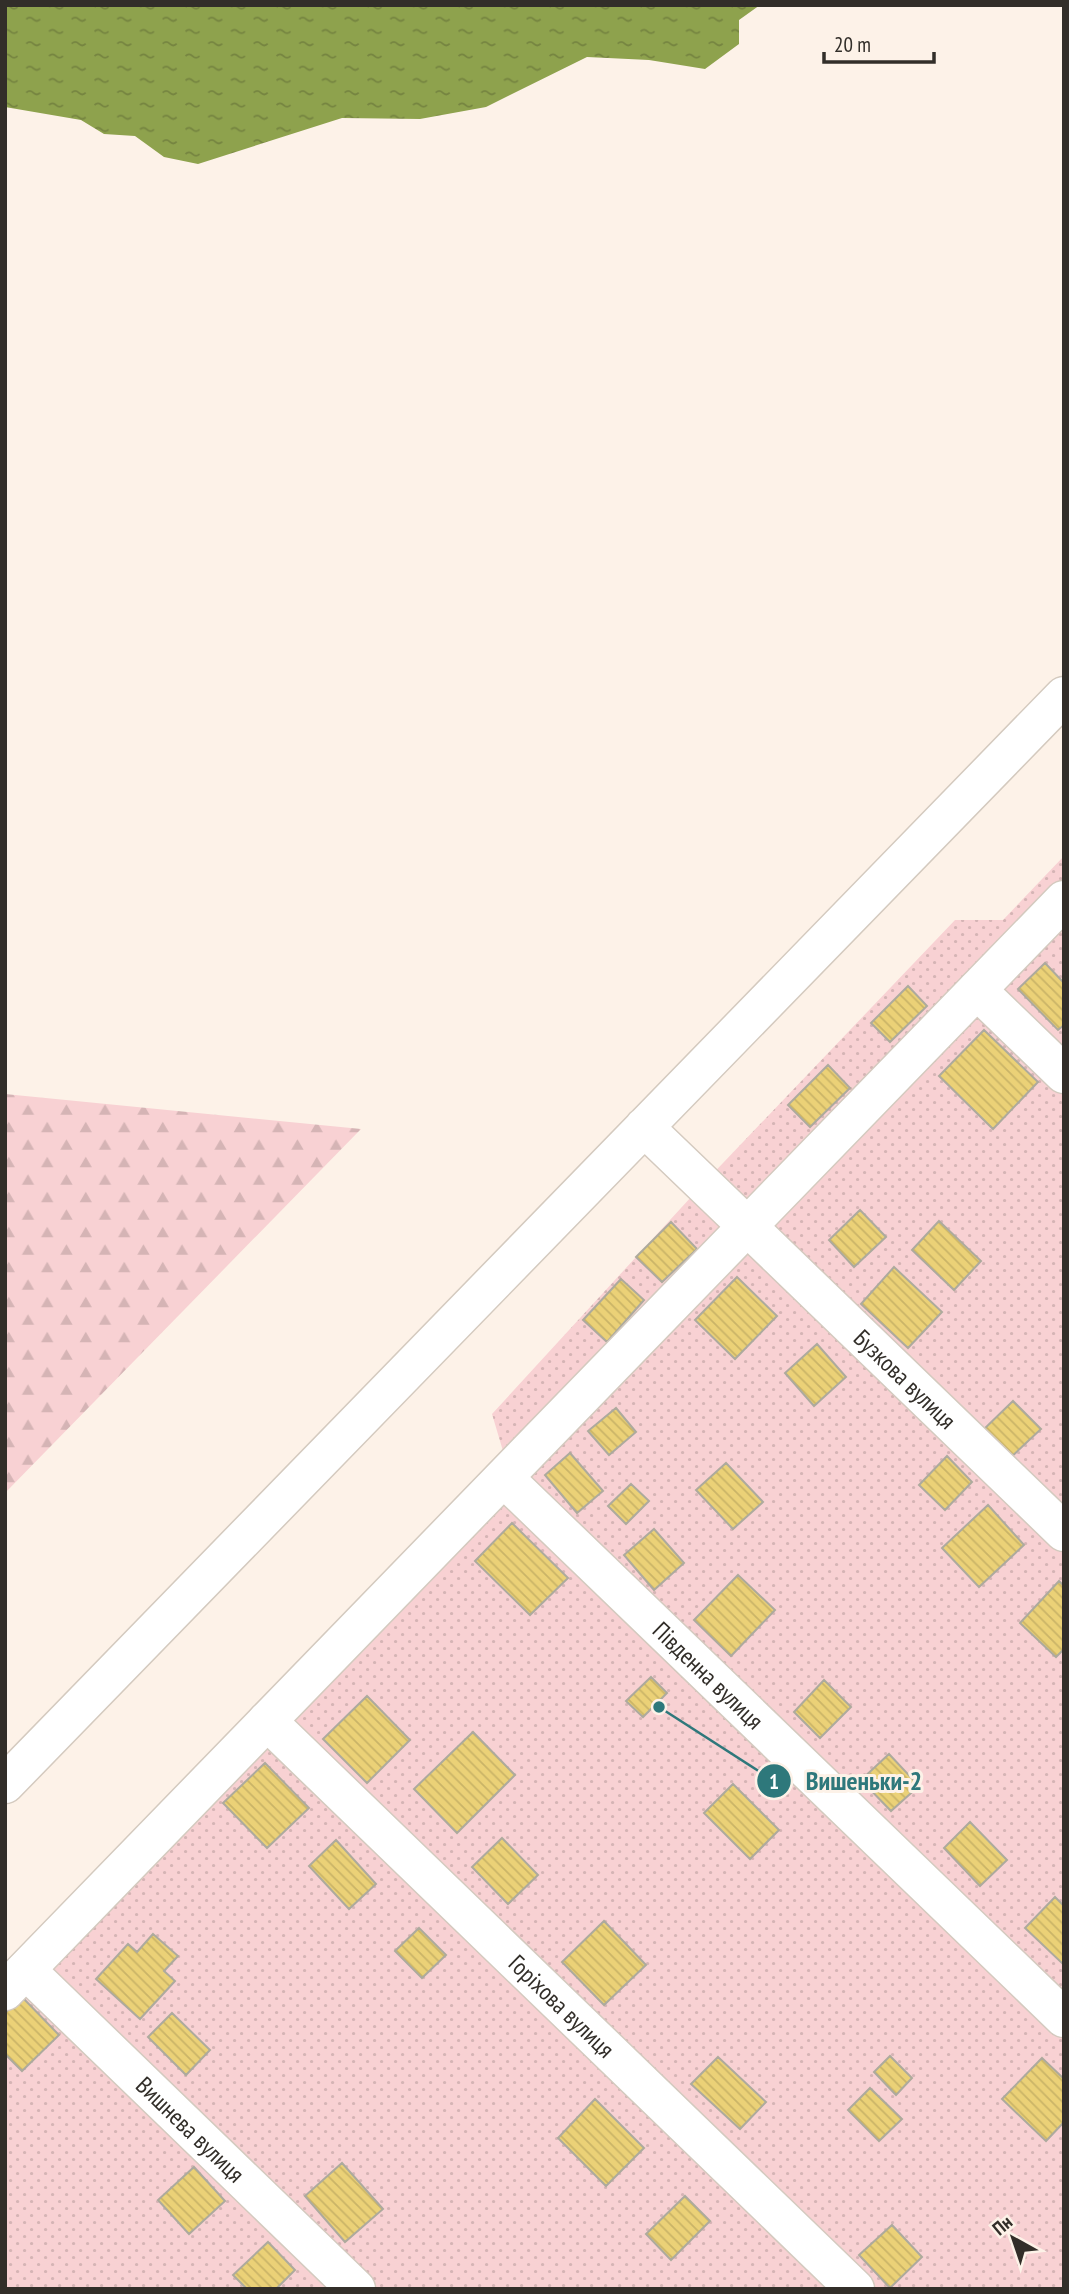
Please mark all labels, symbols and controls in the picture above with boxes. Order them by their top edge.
scale bar [824,21,934,65]
text: 20 m [834,31,871,58]
street label: Бузкова вулиця [848,1322,963,1435]
street label: Південна вулиця [647,1615,770,1736]
callout: Вишеньки-2 [756,1758,936,1805]
text: Вишеньки-2 [806,1764,922,1797]
text: 1 [769,1768,779,1795]
street label: Горіхова вулиця [502,1948,621,2064]
street label: Вишнева вулиця [130,2070,252,2189]
north arrow [978,2203,1048,2273]
text: Пн [987,2210,1017,2240]

